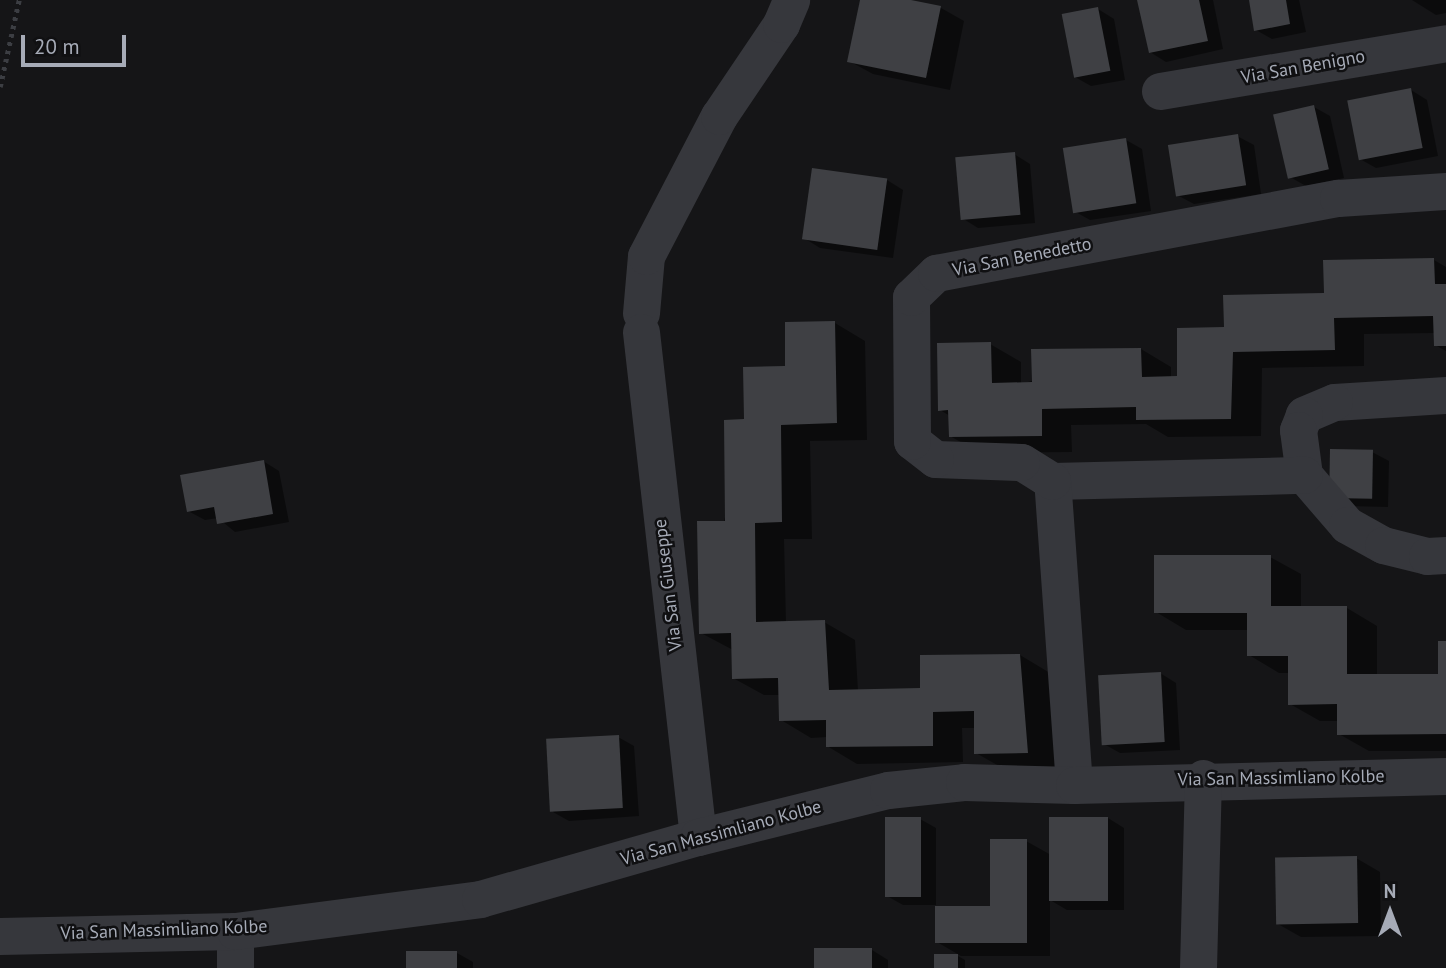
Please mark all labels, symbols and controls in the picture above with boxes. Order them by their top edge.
scale bar [24,21,130,65]
text: 20 m [34,33,80,60]
street label: Via San Benigno [1239,45,1367,89]
street label: Via San Benedetto [951,233,1093,281]
street label: Via San Giuseppe [649,518,687,652]
street label: Via San Massimliano Kolbe [1177,765,1385,791]
street label: Via San Massimliano Kolbe [618,796,824,870]
north arrow [1355,877,1425,947]
text: N [1384,879,1396,903]
street label: Via San Massimliano Kolbe [60,916,268,944]

